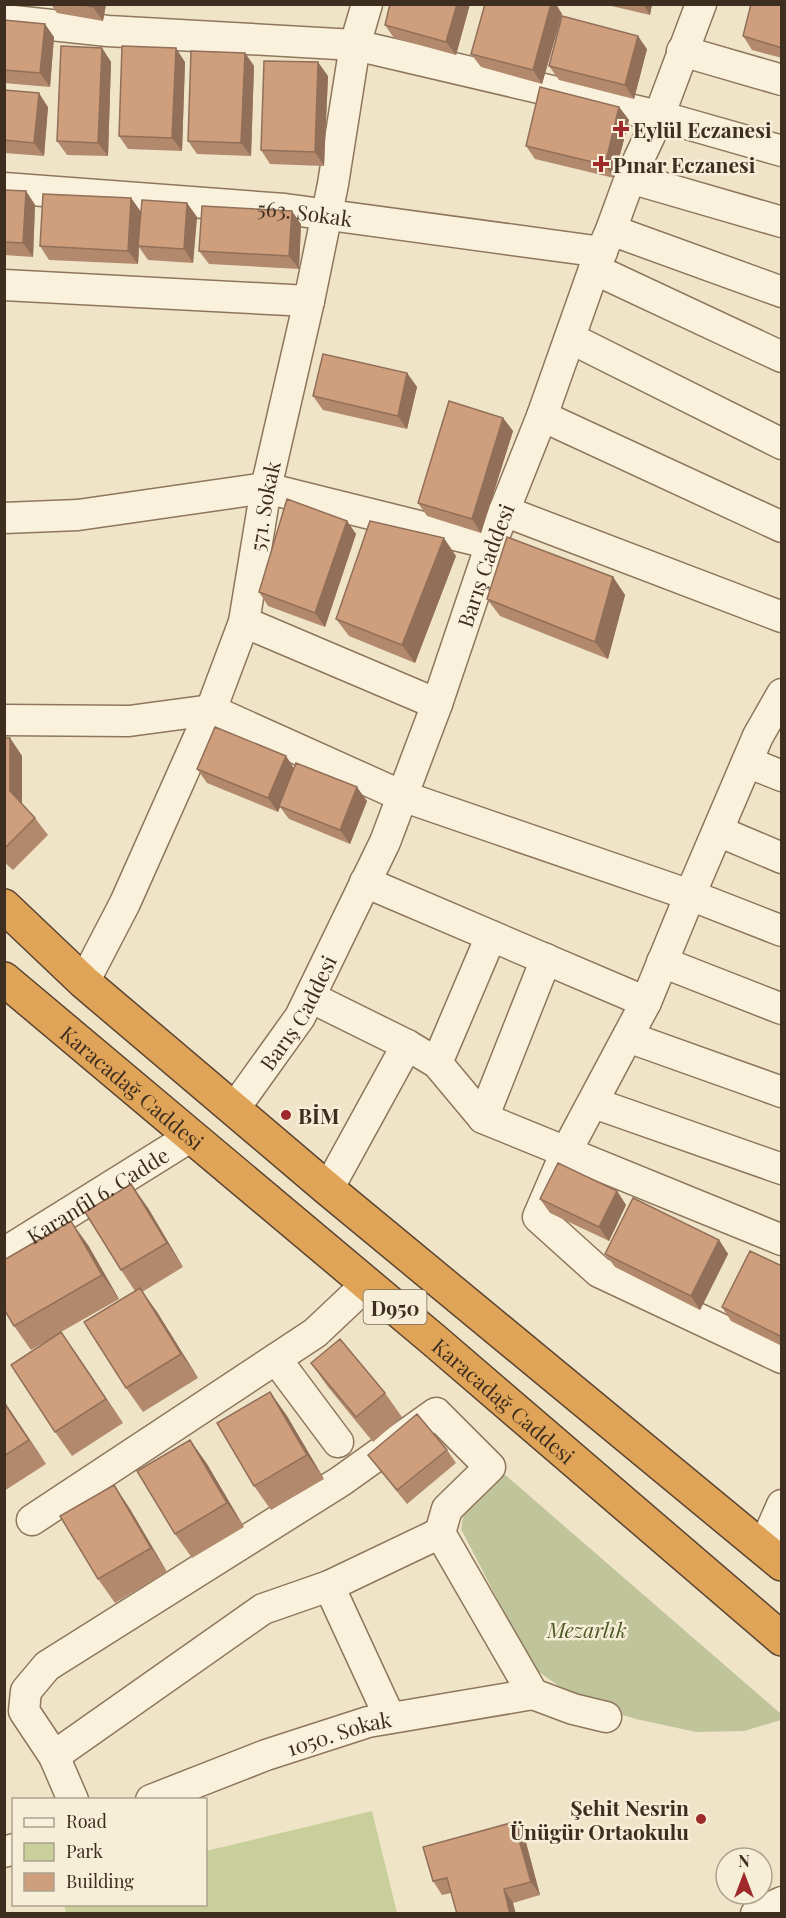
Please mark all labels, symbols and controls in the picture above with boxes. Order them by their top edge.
place label: Eylül Eczanesi [633,115,772,143]
marker: Eylül Eczanesi [614,122,628,136]
place label: Pınar Eczanesi [613,150,756,178]
marker: Pınar Eczanesi [594,157,608,171]
street label: 563. Sokak [256,193,355,232]
street label: 571. Sokak [242,457,286,553]
street label: Barış Caddesi [450,499,520,631]
street label: Barış Caddesi [253,950,342,1075]
street label: Karacadağ Caddesi [55,1019,210,1155]
place label: BİM [298,1101,339,1129]
marker: BİM [279,1108,293,1122]
street label: Karanfil 6. Cadde [21,1140,174,1250]
road number: D950 [364,1290,426,1324]
street label: Karacadağ Caddesi [427,1331,581,1469]
park label: Mezarlık [546,1615,627,1643]
street label: 1050. Sokak [283,1704,394,1761]
place label: Şehit Nesrin Ünügür Ortaokulu [510,1793,689,1845]
legend [12,1798,207,1906]
text: Road [66,1809,107,1833]
marker: Şehit Nesrin Ünügür Ortaokulu [694,1812,708,1826]
text: Park [66,1839,103,1863]
north arrow [714,1846,774,1906]
text: N [738,1850,750,1871]
text: Building [66,1869,134,1893]

